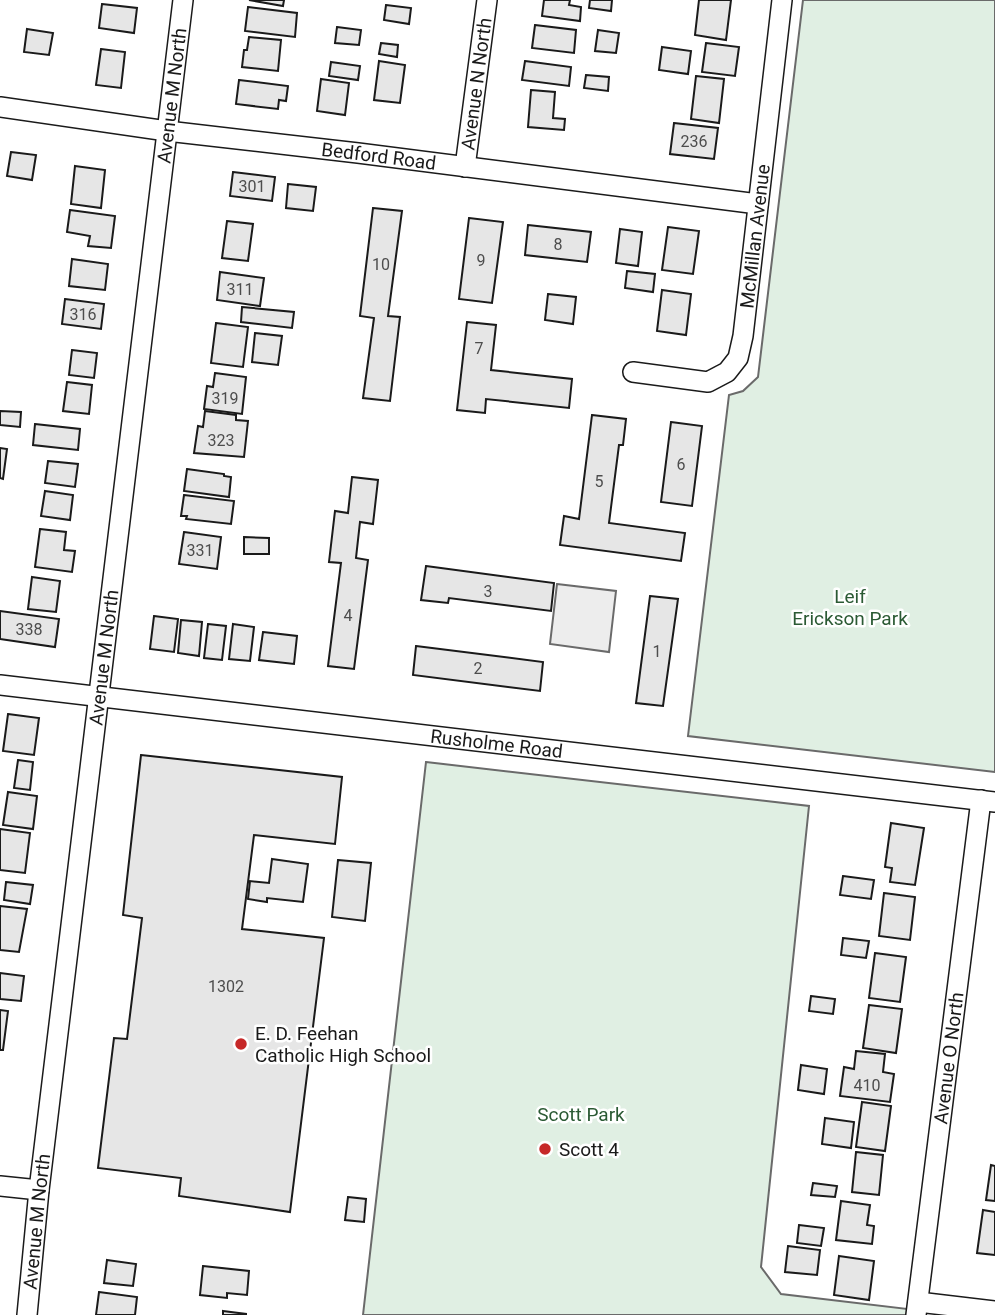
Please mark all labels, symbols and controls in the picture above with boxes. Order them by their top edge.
street label: Avenue N North [456,16,497,151]
street label: Avenue M North [152,27,192,165]
house number: 236 [681,132,707,151]
street label: Bedford Road [320,138,437,175]
street label: McMillan Avenue [735,163,775,309]
house number: 301 [239,177,265,196]
house number: 8 [554,235,563,254]
house number: 9 [477,251,486,270]
house number: 10 [372,255,390,274]
house number: 311 [227,280,253,299]
house number: 316 [70,305,96,324]
house number: 7 [475,339,484,358]
house number: 319 [212,389,238,408]
house number: 323 [208,431,234,450]
house number: 6 [677,455,686,474]
house number: 5 [595,472,604,491]
house number: 331 [187,541,213,560]
house number: 3 [484,582,493,601]
park label: Leif Erickson Park [792,585,908,630]
street label: Avenue M North [84,589,124,727]
house number: 4 [344,606,353,625]
house number: 338 [16,620,42,639]
house number: 1 [653,642,662,661]
house number: 2 [474,659,483,678]
street label: Rusholme Road [429,725,564,763]
house number: 1302 [208,977,244,996]
street label: Avenue O North [929,991,969,1125]
place label: E. D. Feehan Catholic High School [255,1022,431,1067]
marker: E. D. Feehan Catholic High School [233,1036,249,1052]
house number: 410 [854,1076,880,1095]
park label: Scott Park [537,1103,625,1126]
place label: Scott 4 [559,1138,619,1161]
marker: Scott 4 [537,1141,553,1157]
street label: Avenue M North [19,1152,55,1290]

